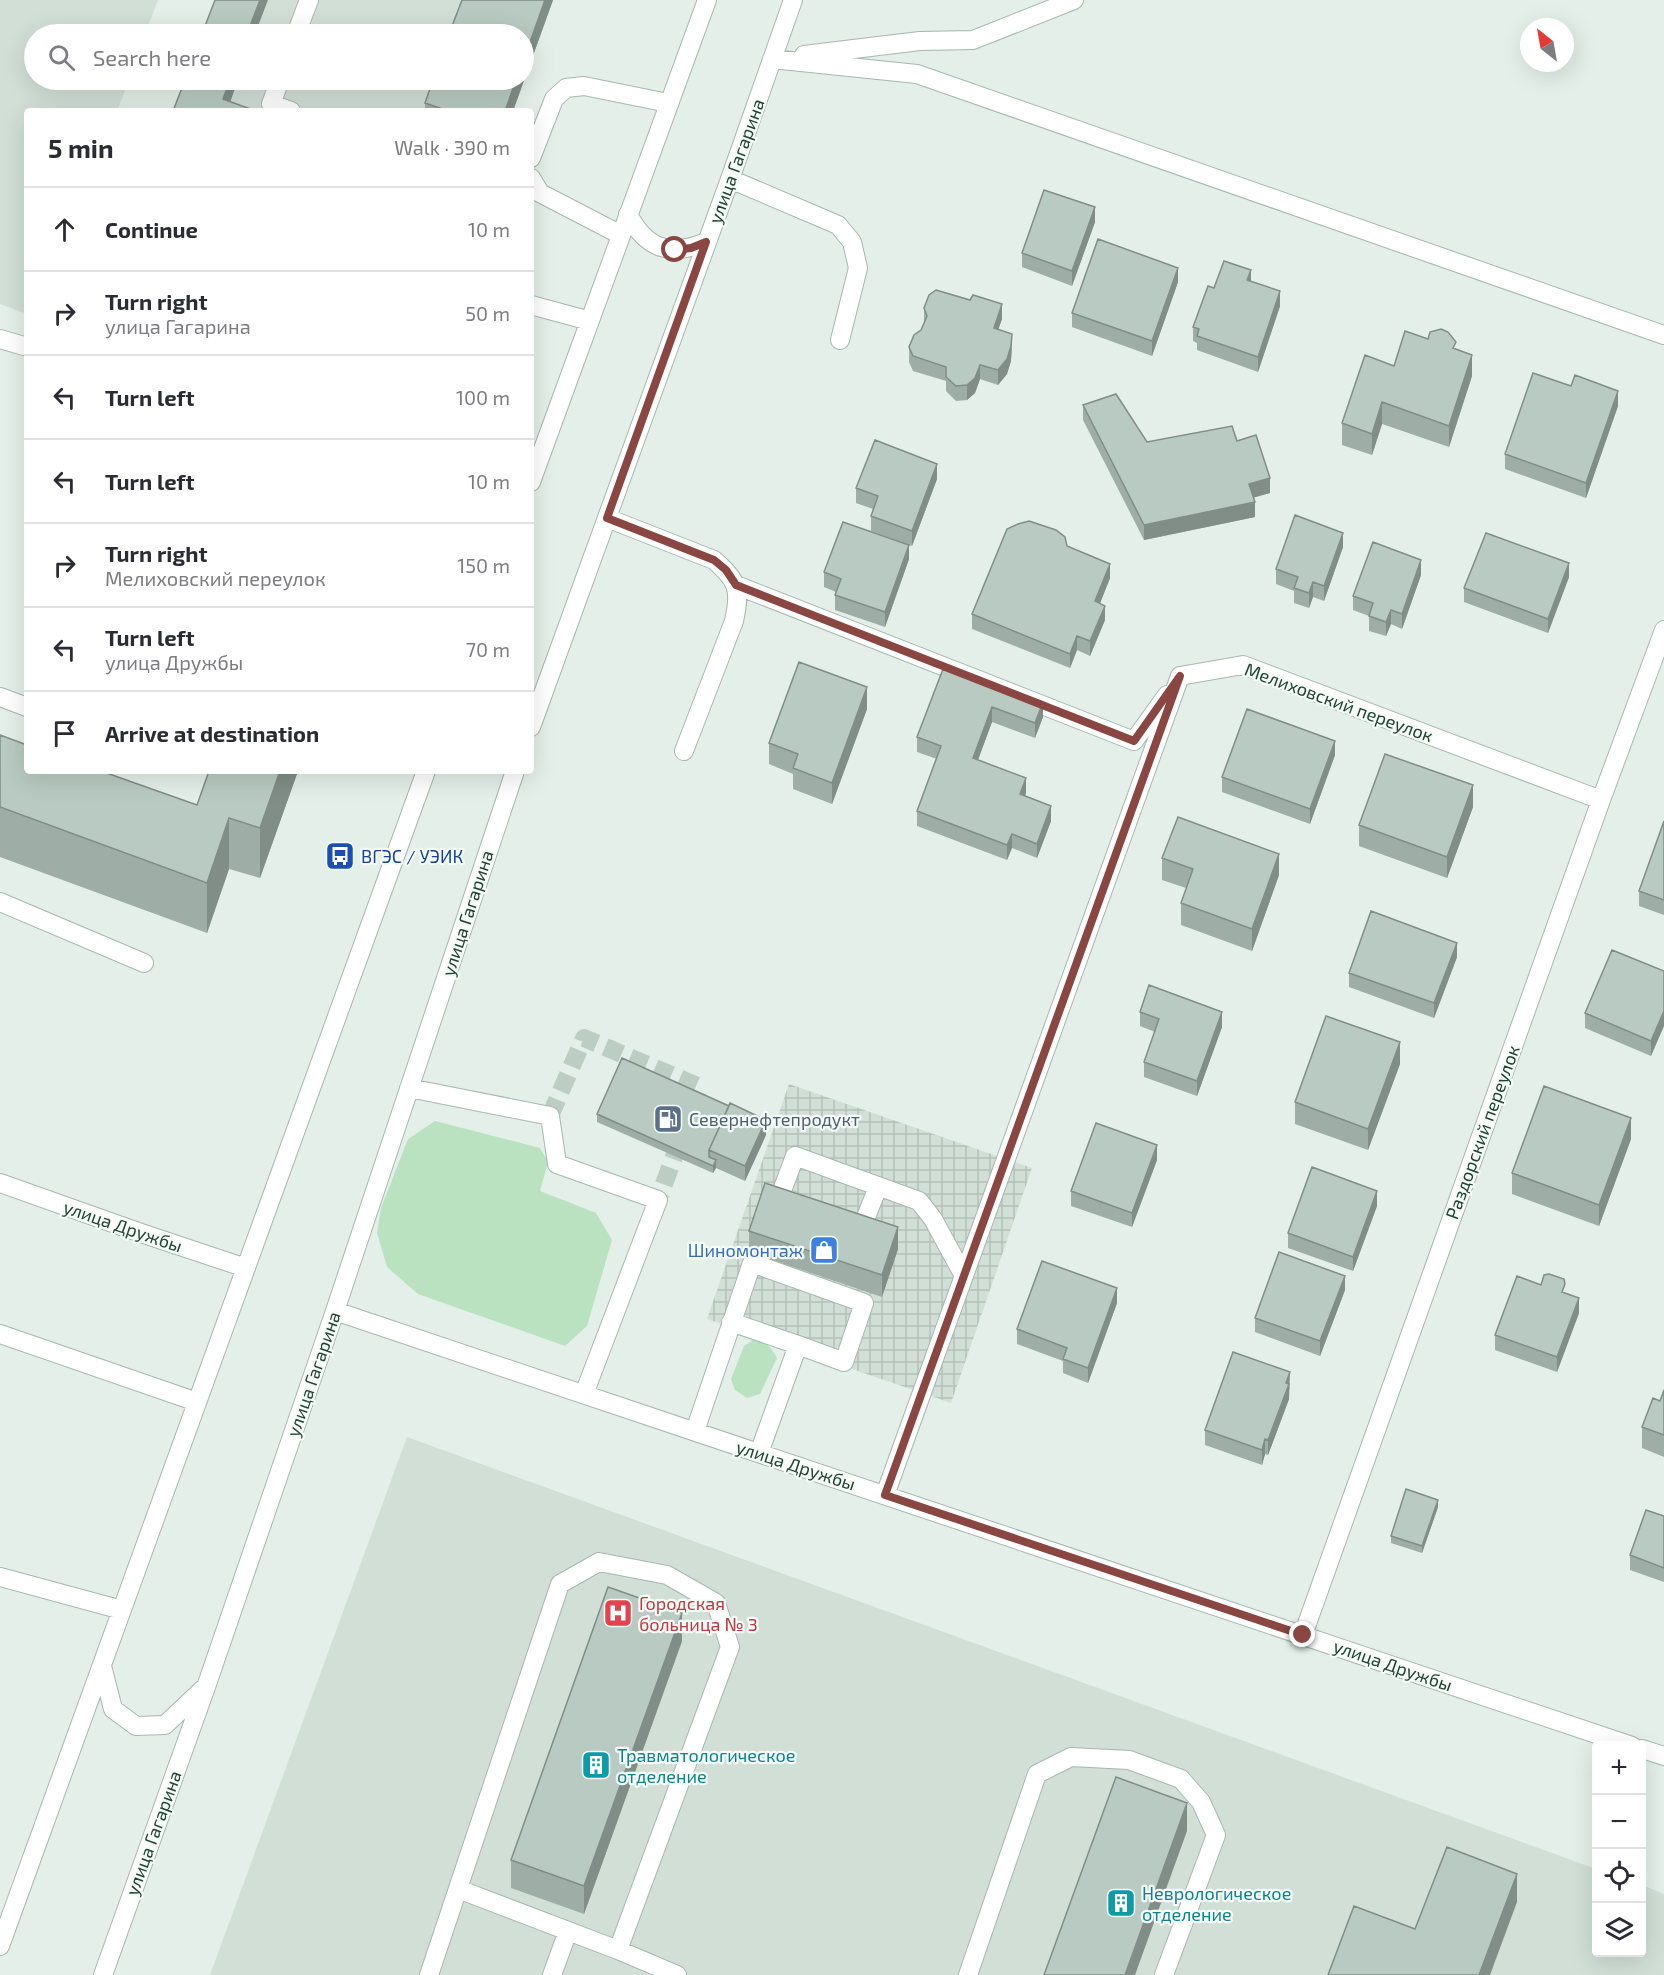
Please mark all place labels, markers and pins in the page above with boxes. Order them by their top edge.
bus stop icon: ВГЭС / УЭИК [324,840,356,872]
place label: ВГЭС / УЭИК [361,845,463,867]
fuel station icon: Севернефтепродукт [652,1103,684,1135]
place label: Севернефтепродукт [689,1108,860,1130]
shop icon: Шиномонтаж [808,1234,840,1266]
place label: Шиномонтаж [688,1239,803,1261]
place label: Городская больница № 3 [639,1592,758,1635]
hospital icon: Городская больница № 3 [602,1597,634,1629]
place label: Травматологическое отделение [617,1744,796,1787]
building icon: Травматологическое отделение [580,1749,612,1781]
place label: Неврологическое отделение [1142,1882,1291,1925]
building icon: Неврологическое отделение [1105,1887,1137,1919]

